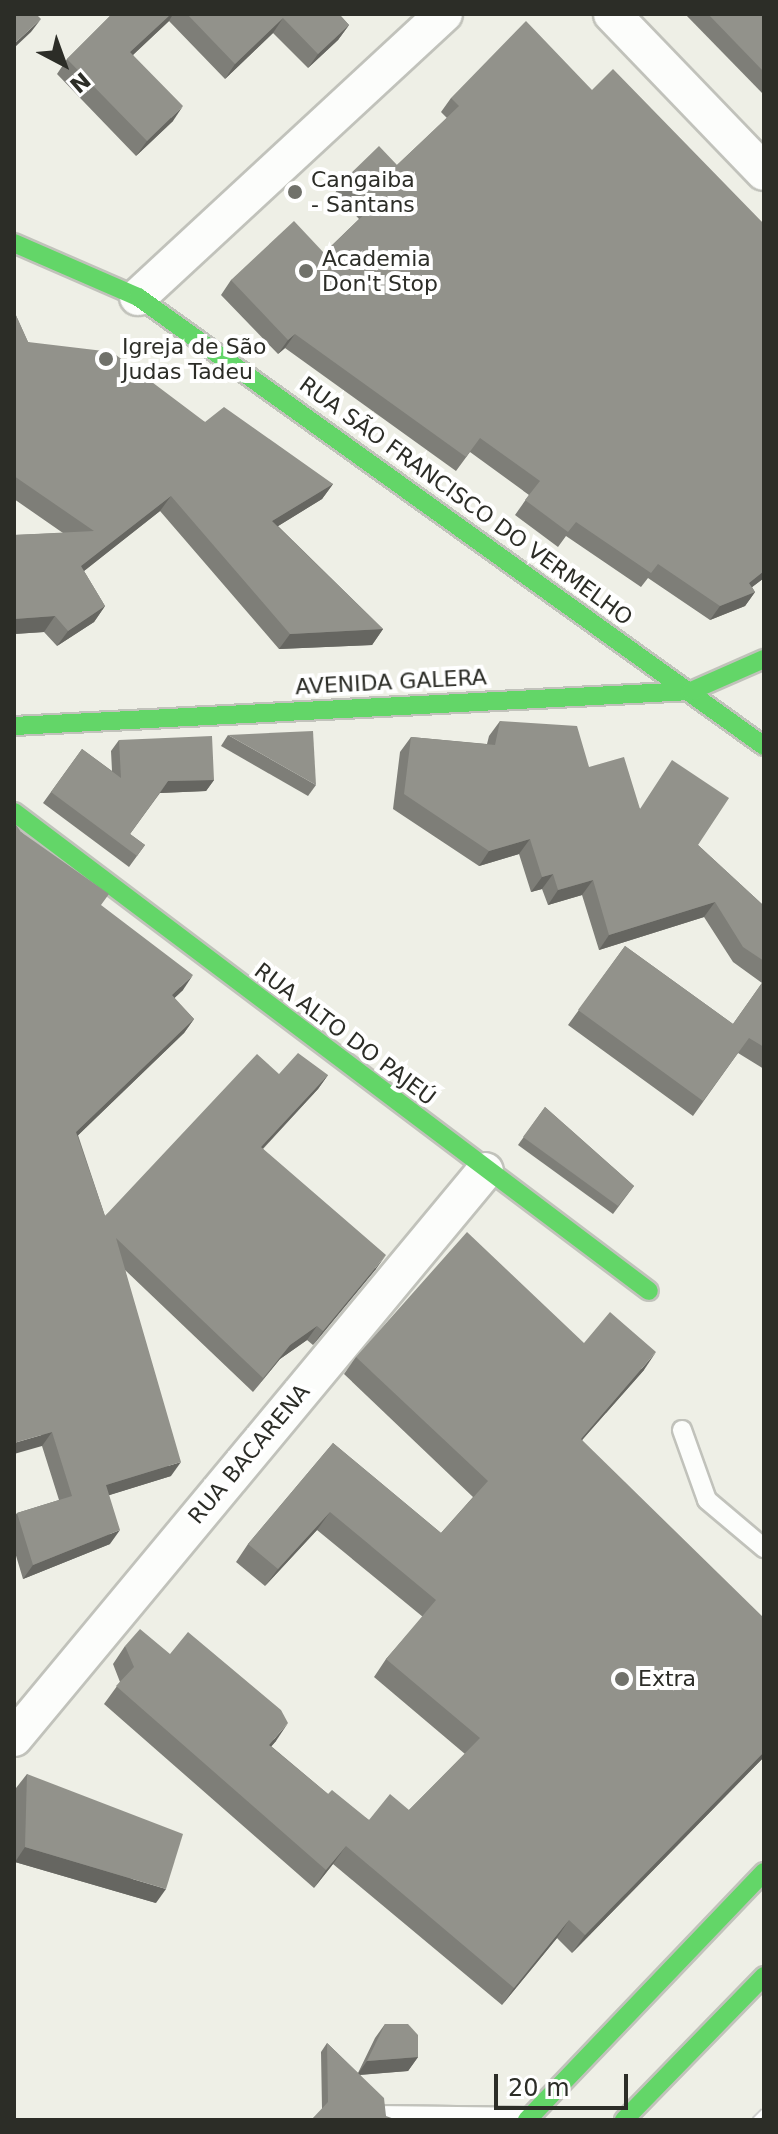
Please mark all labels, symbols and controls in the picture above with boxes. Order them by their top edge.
north arrow [24,24,104,104]
text: N [65,67,95,98]
place label: Cangaiba - Santans [311,166,415,218]
marker: Cangaiba - Santans [286,183,304,201]
place label: Academia Don't Stop [322,245,438,296]
marker: Academia Don't Stop [297,262,315,280]
place label: Igreja de São Judas Tadeu [122,333,267,384]
marker: Igreja de São Judas Tadeu [97,350,115,368]
street label: RUA SÃO FRANCISCO DO VERMELHO [294,371,638,631]
street label: AVENIDA GALERA [295,664,487,700]
street label: RUA ALTO DO PAJEÚ [249,957,441,1111]
street label: RUA BACARENA [183,1379,315,1529]
place label: Extra [638,1666,696,1692]
marker: Extra [613,1670,631,1688]
scale bar [498,2058,632,2108]
text: 20 m [508,2074,570,2102]

